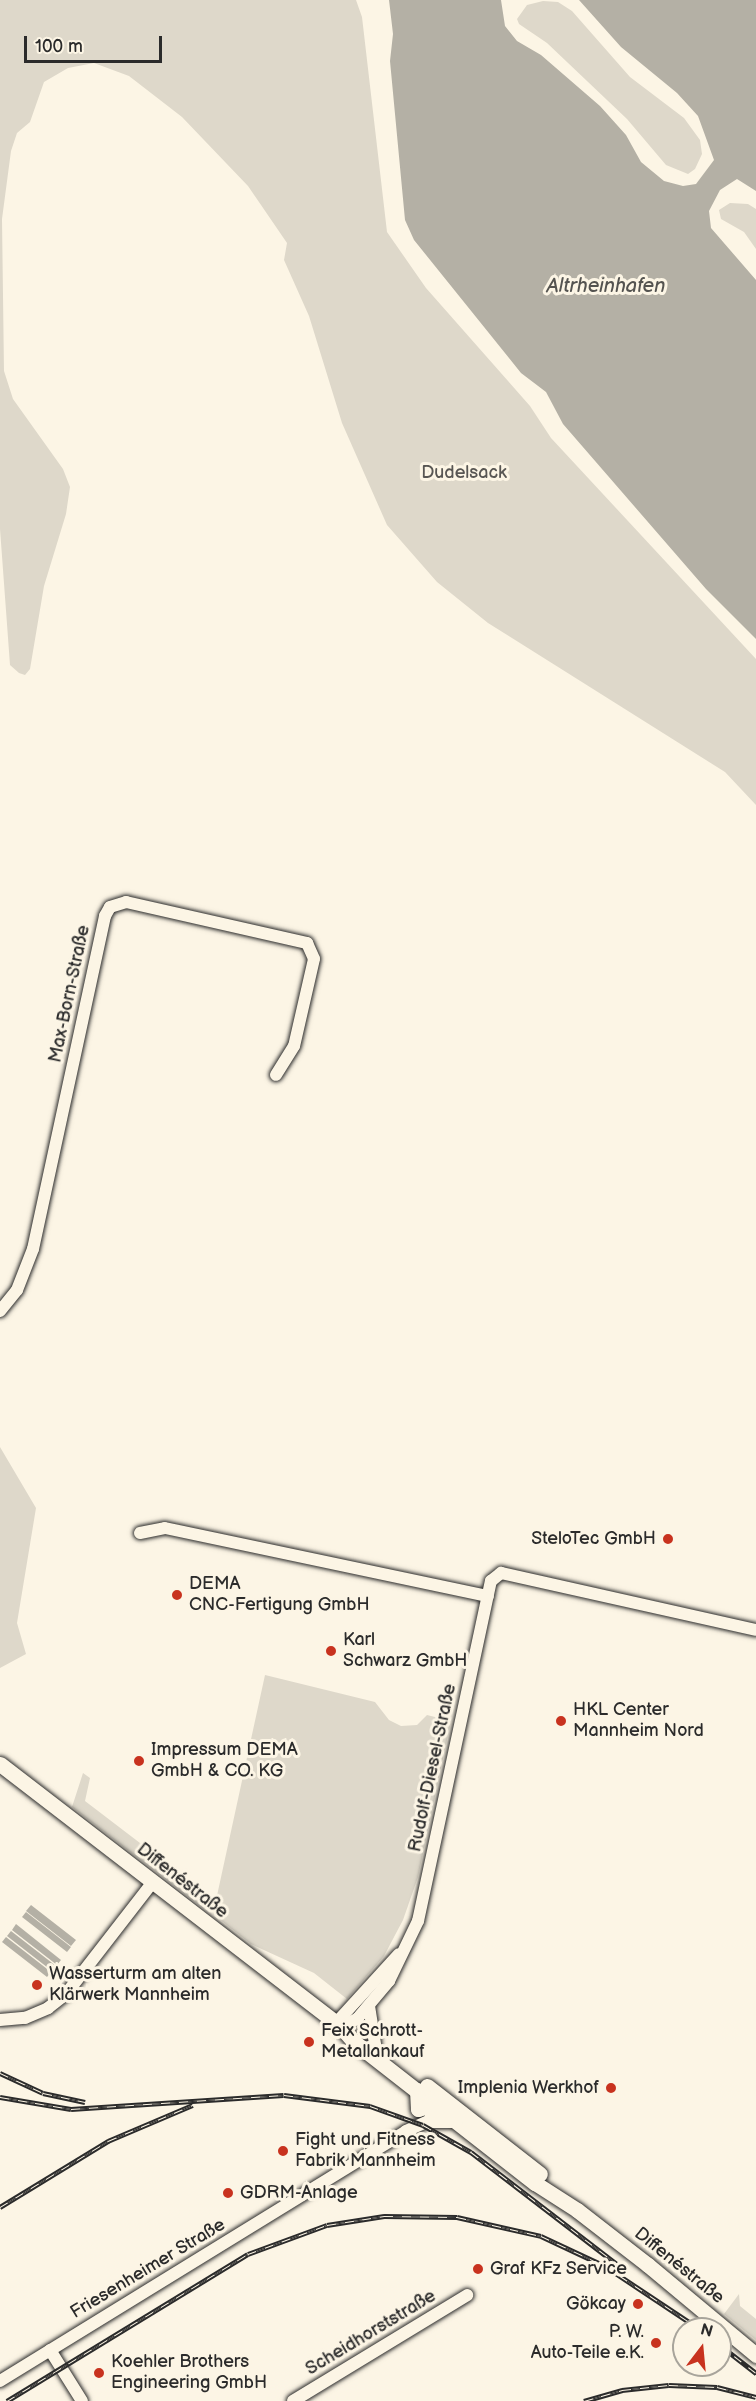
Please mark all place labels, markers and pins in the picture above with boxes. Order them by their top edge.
place label: SteloTec GmbH [531,1528,656,1550]
marker: SteloTec GmbH [661,1532,675,1546]
place label: DEMA CNC-Fertigung GmbH [189,1574,370,1616]
marker: DEMA CNC-Fertigung GmbH [170,1588,184,1602]
place label: Karl Schwarz GmbH [343,1630,468,1672]
marker: Karl Schwarz GmbH [324,1644,338,1658]
place label: HKL Center Mannheim Nord [573,1700,704,1742]
marker: HKL Center Mannheim Nord [554,1714,568,1728]
place label: Impressum DEMA GmbH & CO. KG [151,1740,298,1782]
marker: Impressum DEMA GmbH & CO. KG [132,1754,146,1768]
place label: Wasserturm am alten Klärwerk Mannheim [49,1964,221,2006]
marker: Wasserturm am alten Klärwerk Mannheim [30,1978,44,1992]
place label: Feix Schrott- Metallankauf [321,2021,425,2064]
marker: Feix Schrott- Metallankauf [302,2035,316,2049]
place label: Implenia Werkhof [457,2077,599,2099]
marker: Implenia Werkhof [604,2081,618,2095]
place label: Fight und Fitness Fabrik Mannheim [295,2130,436,2172]
marker: Fight und Fitness Fabrik Mannheim [276,2144,290,2158]
place label: GDRM-Anlage [240,2182,358,2204]
marker: GDRM-Anlage [221,2186,235,2200]
place label: Graf KFz Service [490,2258,627,2280]
marker: Graf KFz Service [471,2262,485,2276]
place label: Gökcay [566,2293,626,2315]
marker: Gökcay [631,2297,645,2311]
place label: P. W. Auto-Teile e.K. [531,2322,644,2364]
marker: P. W. Auto-Teile e.K. [649,2336,663,2350]
place label: Koehler Brothers Engineering GmbH [111,2352,267,2394]
marker: Koehler Brothers Engineering GmbH [92,2366,106,2380]

